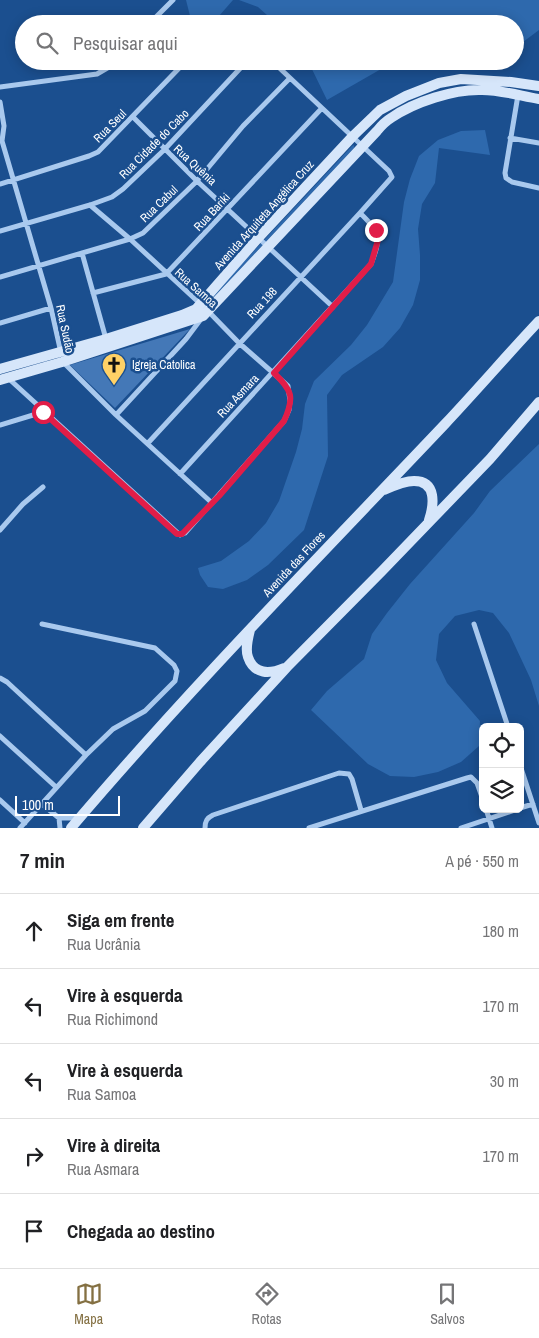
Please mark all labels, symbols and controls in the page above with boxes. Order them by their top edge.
search box [15,15,524,70]
icon: search [33,29,61,57]
text: Pesquisar aqui [73,30,178,56]
street label: Rua Seul [90,106,130,146]
street label: Rua Cidade do Cabo [116,106,192,182]
street label: Rua Quênia [170,141,220,189]
street label: Avenida Arquiteta Angélica Cruz [210,157,318,274]
street label: Rua Cabul [137,182,181,226]
street label: Rua Bariki [190,190,234,234]
route end [365,219,388,242]
street label: Rua Samoa [171,265,221,312]
street label: Rua 198 [243,284,281,322]
street label: Rua Sudão [52,303,78,355]
church icon: Igreja Catolica [101,352,127,386]
place label: Igreja Catolica [132,357,196,373]
street label: Rua Asmara [214,370,263,421]
route start [32,401,55,424]
street label: Avenida das Flores [259,528,329,601]
map controls [479,723,524,813]
button: locate [479,723,524,768]
button: layers [479,768,524,813]
scale bar [15,793,120,816]
text: 100 m [22,796,54,814]
text: 7 min [20,846,65,875]
text: A pé · 550 m [445,850,519,872]
text: Siga em frente [67,907,174,933]
icon: ahead [20,917,48,945]
text: 180 m [483,920,519,942]
text: Rua Ucrânia [67,933,141,955]
text: Vire à esquerda [67,982,183,1008]
icon: left [20,992,48,1020]
text: 170 m [483,995,519,1017]
text: Rua Richimond [67,1008,158,1030]
text: Vire à esquerda [67,1057,183,1083]
icon: left [20,1067,48,1095]
text: 30 m [490,1070,519,1092]
text: Rua Samoa [67,1083,136,1105]
text: Vire à direita [67,1132,160,1158]
icon: right [20,1142,48,1170]
text: 170 m [483,1145,519,1167]
text: Rua Asmara [67,1158,139,1180]
icon: arrive [20,1217,48,1245]
text: Chegada ao destino [67,1218,215,1244]
tab: Mapa [74,1280,103,1328]
tab: Rotas [252,1280,282,1328]
tab: Salvos [430,1280,465,1328]

